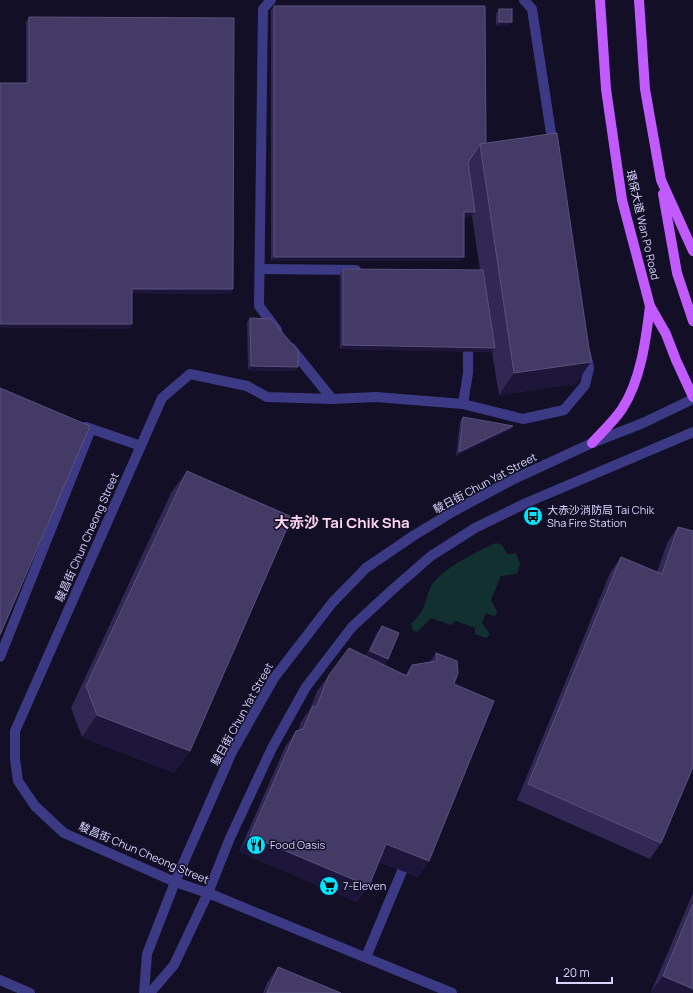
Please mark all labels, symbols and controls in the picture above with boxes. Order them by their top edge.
street label: 環保大道 Wan Po Road [624,169,663,281]
street label: 駿日街 Chun Yat Street [430,449,539,516]
street label: 駿昌街 Chun Cheong Street [51,470,122,604]
place label: 大赤沙消防局 Tai Chik Sha Fire Station [547,502,655,530]
bus stop icon: 大赤沙消防局 Tai Chik Sha Fire Station [522,505,544,527]
district label: 大赤沙 Tai Chik Sha [274,512,410,533]
street label: 駿日街 Chun Yat Street [207,660,276,768]
street label: 駿昌街 Chun Cheong Street [77,818,211,887]
restaurant icon: Food Oasis [245,834,267,856]
place label: Food Oasis [270,837,326,852]
supermarket icon: 7-Eleven [318,875,340,897]
place label: 7-Eleven [343,878,386,893]
scale bar [557,959,612,985]
text: 20 m [563,964,590,981]

